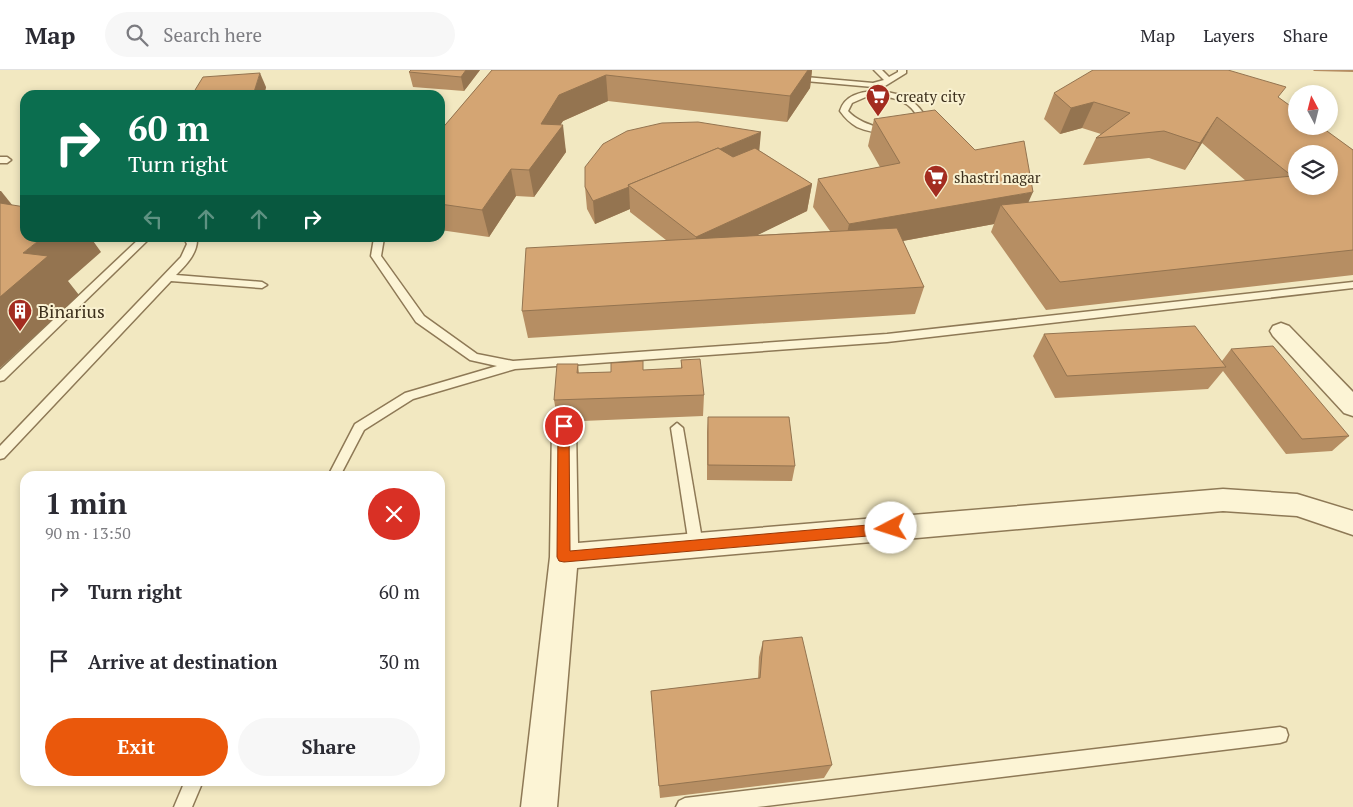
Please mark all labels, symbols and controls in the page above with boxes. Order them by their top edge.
search box [105,12,455,57]
text: Map [25,19,75,51]
icon: search [123,21,151,49]
text: Search here [163,22,262,47]
text: Map [1140,23,1175,47]
text: Layers [1203,23,1255,47]
text: Share [1283,23,1328,47]
supermarket icon: creaty city [865,83,891,117]
north arrow [1288,85,1338,135]
map controls [1288,85,1338,195]
place label: creaty city [896,86,966,106]
text: 60 m [128,105,209,151]
icon: right [45,110,110,175]
button: layers [1288,145,1338,195]
text: Turn right [128,149,228,178]
supermarket icon: shastri nagar [923,164,949,198]
place label: shastri nagar [954,167,1041,187]
icon: left [139,205,167,233]
icon: ahead [192,205,220,233]
icon: ahead [245,205,273,233]
icon: right [298,205,326,233]
building icon: Binarius [7,298,33,332]
place label: Binarius [38,299,105,323]
pin [543,405,585,447]
icon: arrive [550,412,578,440]
text: 1 min [45,483,127,523]
button: close [368,488,420,540]
position arrow [864,501,916,553]
text: 90 m · 13:50 [45,522,131,544]
icon: right [45,577,73,605]
text: Turn right [88,579,182,604]
text: 60 m [379,579,420,604]
icon: arrive [45,647,73,675]
text: Arrive at destination [88,649,277,674]
text: 30 m [379,649,420,674]
button: Exit [45,718,228,776]
button: Share [238,718,420,776]

